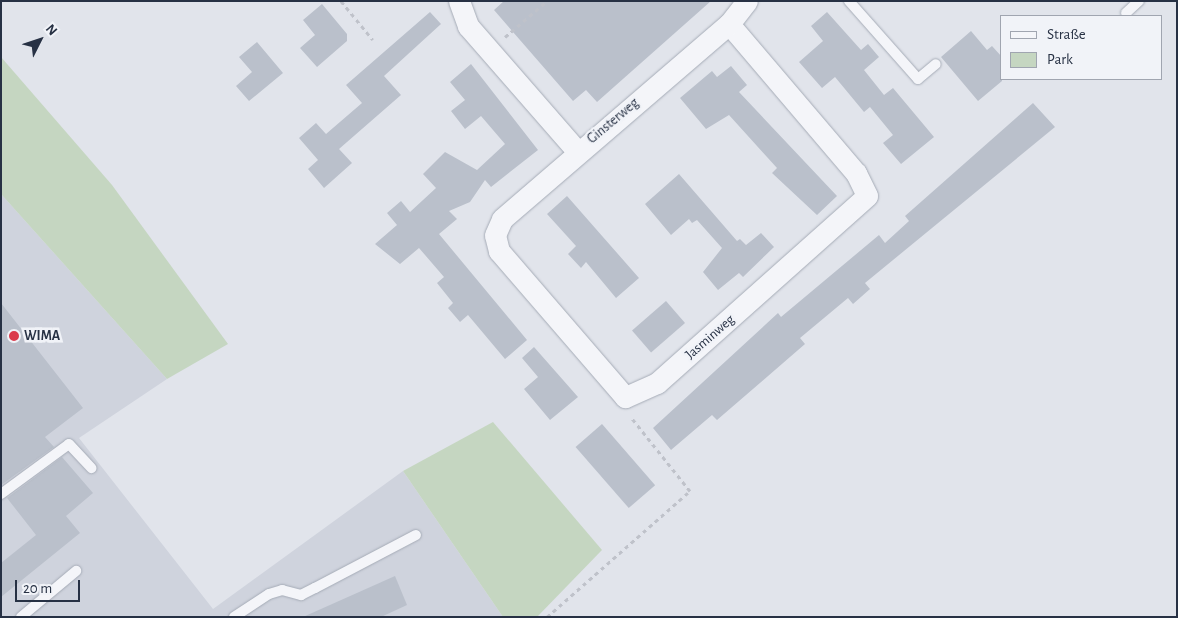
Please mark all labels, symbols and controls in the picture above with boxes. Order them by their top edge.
north arrow [15,15,65,65]
legend [1000,15,1163,80]
text: N [43,22,60,38]
text: Straße [1047,27,1086,42]
text: Park [1047,52,1073,67]
street label: Ginsterweg [584,95,642,147]
street label: Jasminweg [682,311,738,363]
place label: WIMA [24,328,60,344]
marker: WIMA [8,330,20,342]
scale bar [18,570,82,602]
text: 20 m [23,581,52,596]

